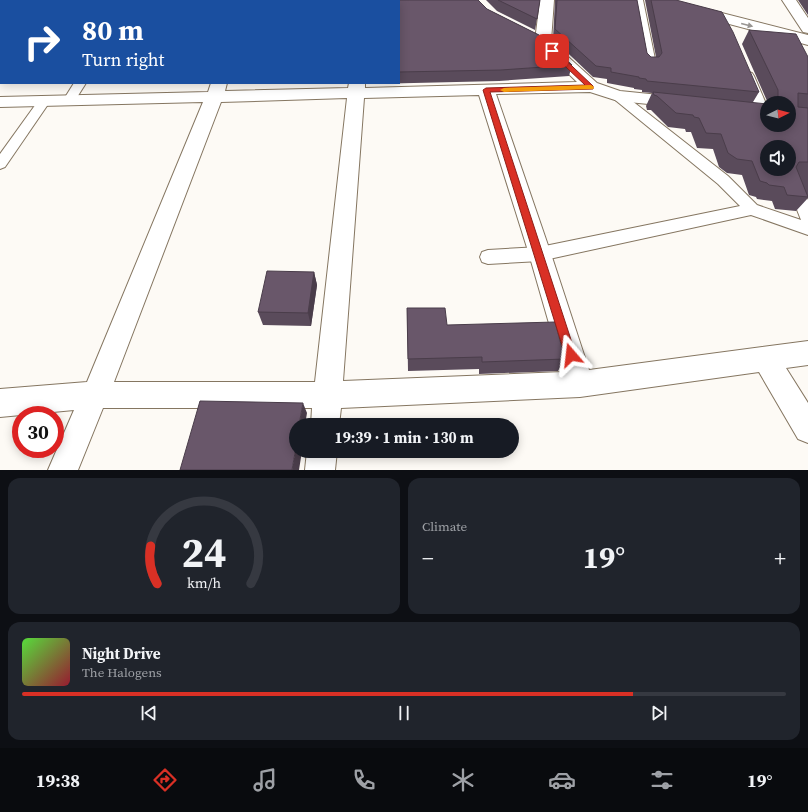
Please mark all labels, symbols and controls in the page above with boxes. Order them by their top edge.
text: 80 m [82,11,144,49]
icon: right [16,16,68,68]
one-way arrow [741,23,753,29]
pin [535,34,569,68]
icon: arrive [541,40,563,62]
text: Turn right [82,47,164,72]
north arrow [760,96,796,132]
map controls [760,96,796,176]
button: sound [760,140,796,176]
position arrow [550,334,592,376]
speed limit sign: 30 [12,406,64,458]
text: 19:39 · 1 min · 130 m [335,427,474,448]
text: Climate [422,518,467,535]
text: 24 [181,524,227,581]
text: 19° [583,537,625,578]
text: − [422,543,434,573]
text: + [774,543,786,573]
text: km/h [187,573,221,593]
text: Night Drive [82,643,161,664]
text: The Halogens [82,664,162,681]
icon: previous [138,702,160,724]
icon: pause [393,702,415,724]
icon: next [648,702,670,724]
icon: directions [151,766,179,794]
icon: music [251,766,279,794]
icon: phone [350,766,378,794]
icon: climate [449,766,477,794]
icon: car [548,766,576,794]
icon: filters [648,766,676,794]
text: 19:38 [36,768,80,793]
text: 19° [747,768,772,793]

